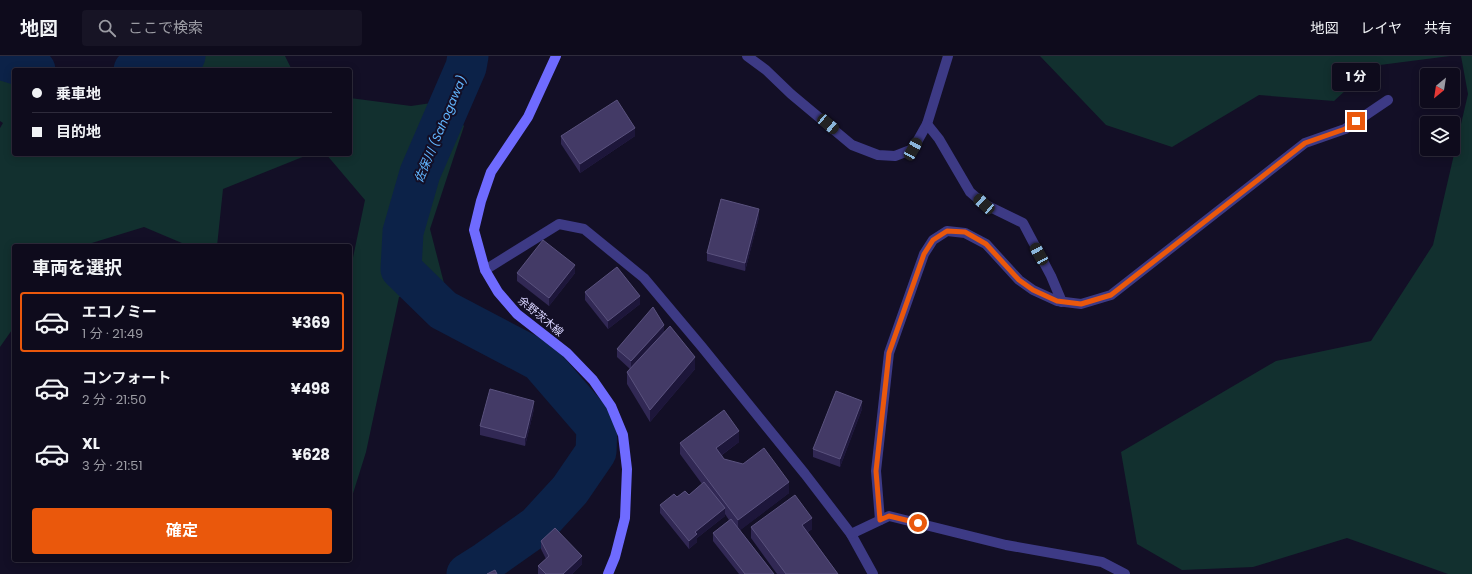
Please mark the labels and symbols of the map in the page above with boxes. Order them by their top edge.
callout: 1 分 [1332,63,1380,91]
north arrow [1420,68,1460,108]
water label: 佐保川 (Sahogawa) [410,73,470,185]
car [815,112,841,136]
route end [1347,112,1365,130]
car [902,136,924,162]
car [971,192,997,216]
car [1028,241,1050,267]
street label: 余野茨木線 [515,292,567,340]
route start [909,514,927,532]

